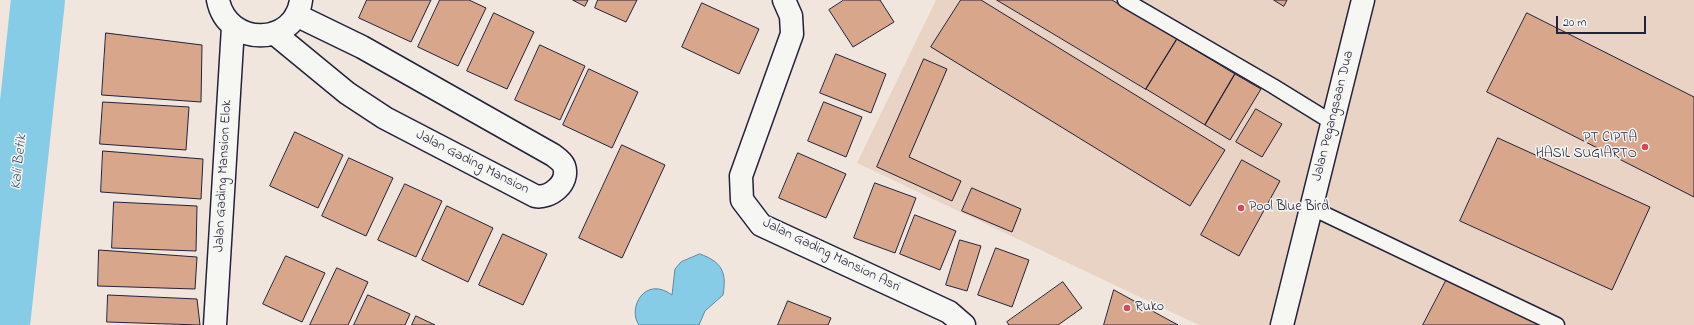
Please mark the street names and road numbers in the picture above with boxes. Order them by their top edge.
street label: Jalan Pegangsaan Dua [1310,49,1358,183]
street label: Jalan Gading Mansion Elok [212,100,236,252]
street label: Jalan Gading Mansion [413,127,531,199]
street label: Jalan Gading Mansion Asri [759,215,903,297]

